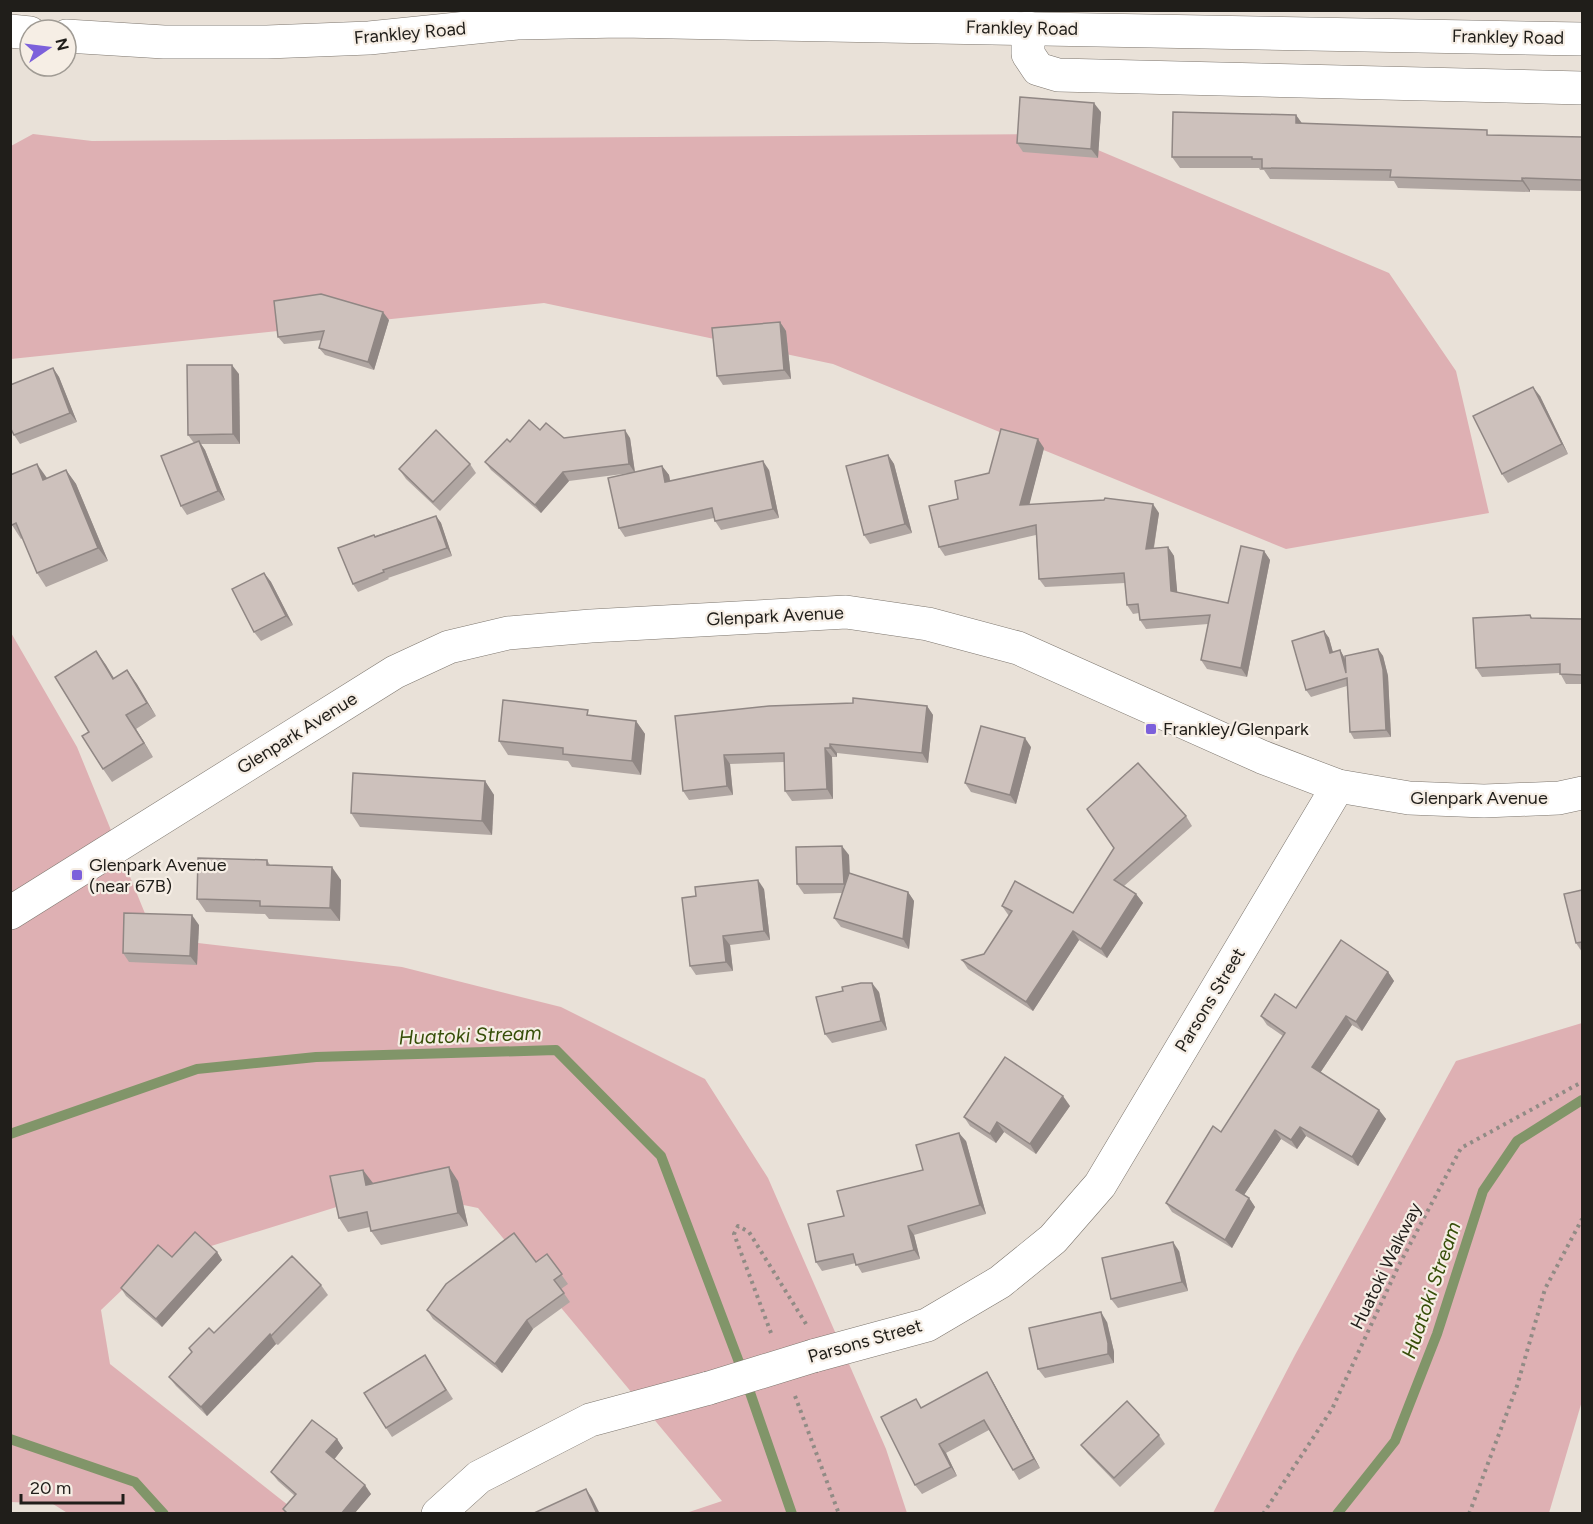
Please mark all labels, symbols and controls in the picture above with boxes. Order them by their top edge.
street label: Frankley Road [966,16,1078,40]
street label: Frankley Road [353,17,467,49]
north arrow [18,18,78,78]
street label: Frankley Road [1452,25,1564,49]
text: N [51,36,73,53]
street label: Glenpark Avenue [706,601,844,631]
street label: Glenpark Avenue [233,687,361,779]
place label: Frankley/Glenpark [1163,718,1309,740]
marker: Frankley/Glenpark [1144,722,1158,736]
street label: Glenpark Avenue [1410,787,1548,809]
place label: Glenpark Avenue (near 67B) [89,854,227,897]
marker: Glenpark Avenue (near 67B) [70,868,84,882]
street label: Parsons Street [1170,944,1250,1056]
water label: Huatoki Stream [398,1021,542,1049]
street label: Huatoki Walkway [1346,1199,1426,1333]
water label: Huatoki Stream [1396,1218,1466,1362]
street label: Parsons Street [805,1314,925,1368]
scale bar [21,1467,123,1505]
text: 20 m [30,1477,71,1499]

